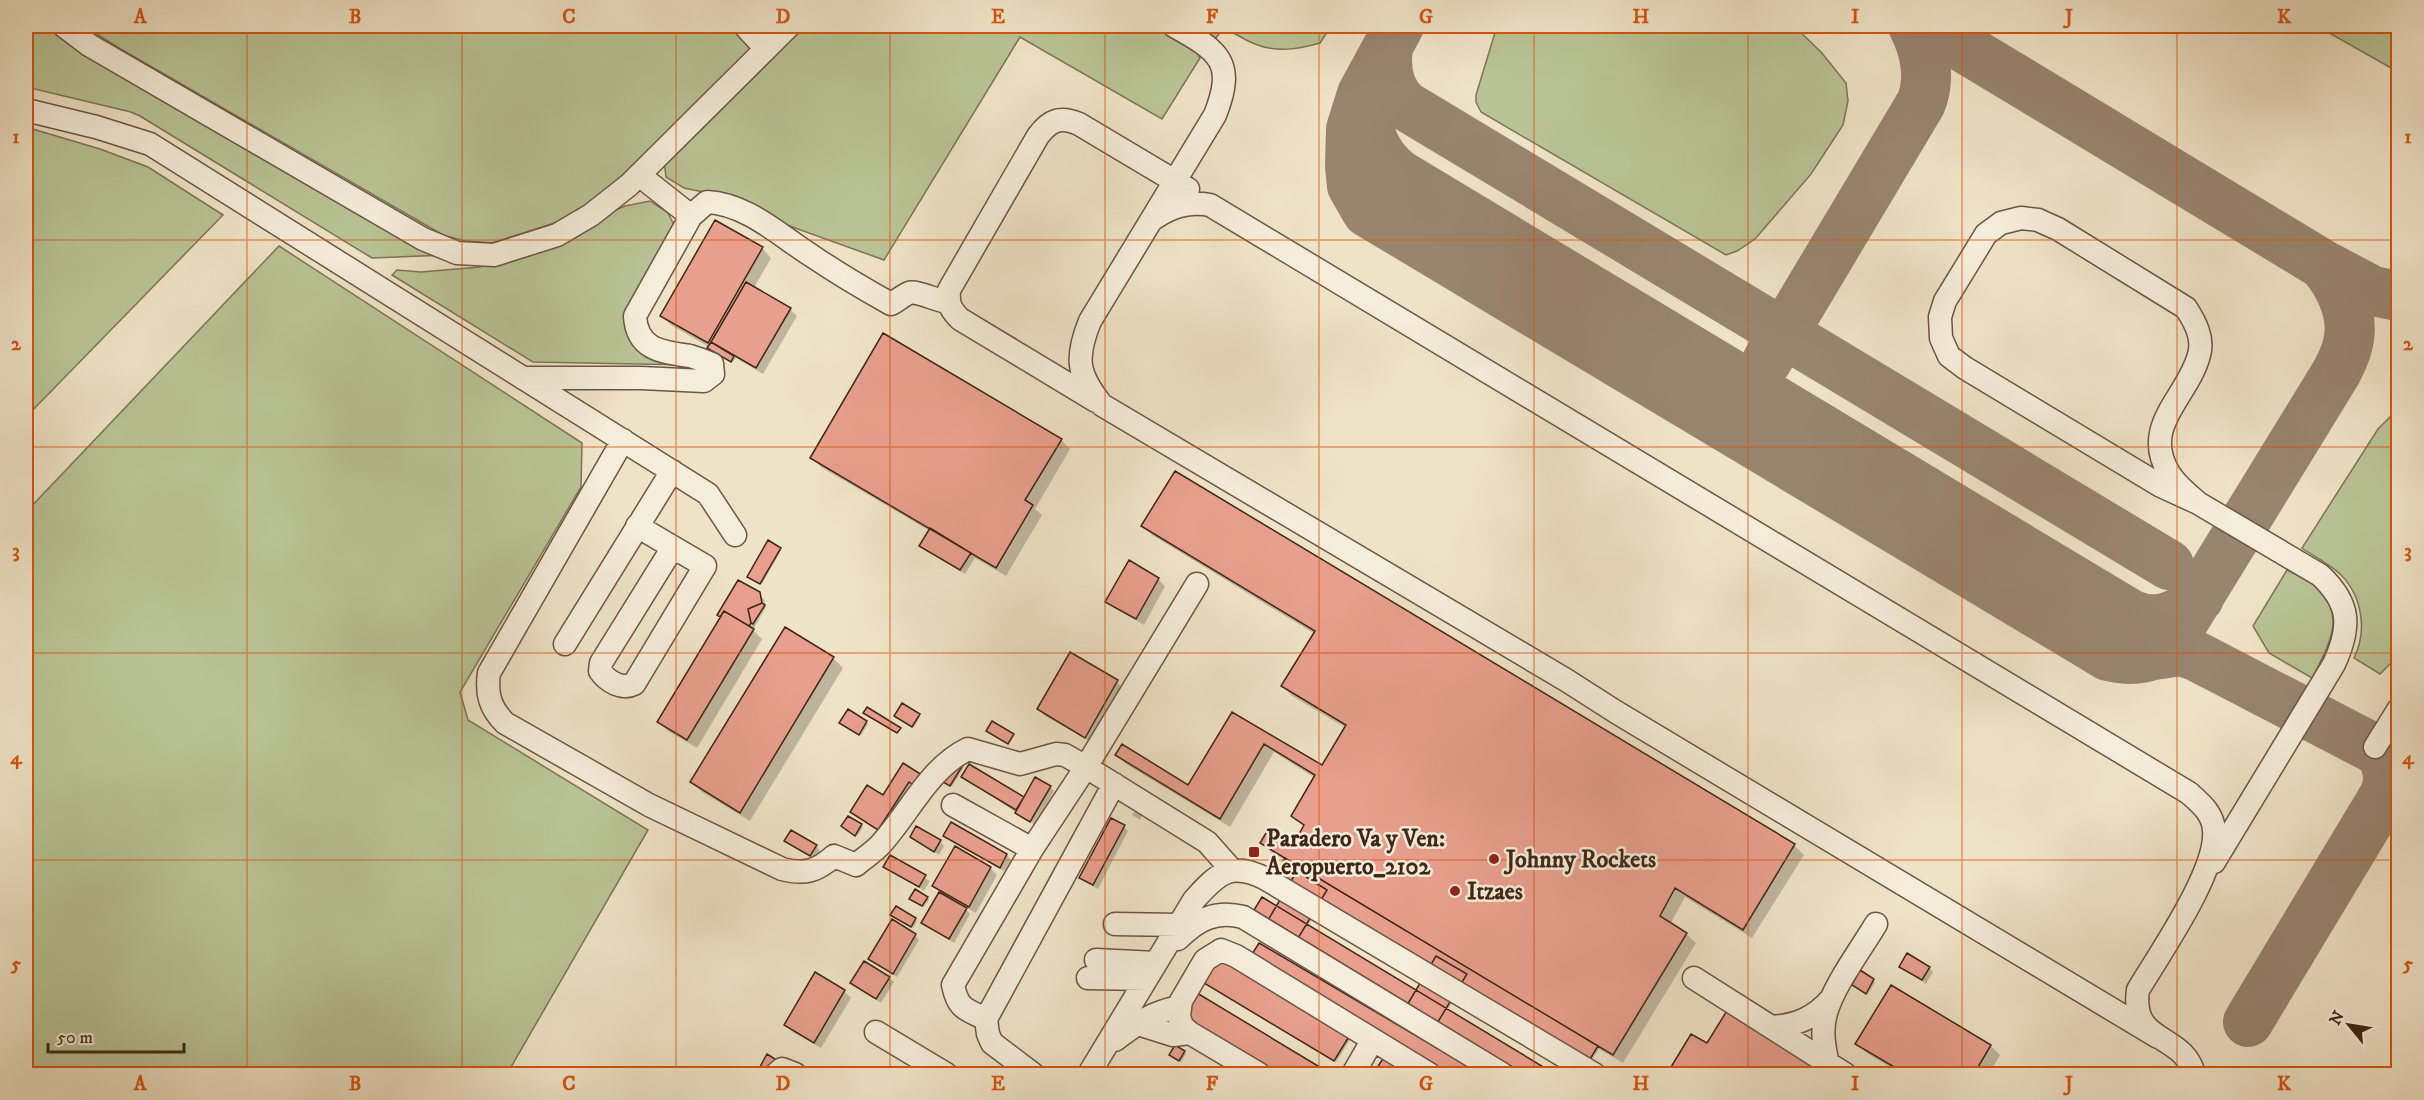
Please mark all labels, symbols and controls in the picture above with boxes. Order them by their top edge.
text: A [133,5,148,30]
text: B [349,5,361,30]
text: C [562,5,576,30]
text: D [776,5,791,30]
text: E [991,5,1005,30]
text: F [1206,5,1219,30]
text: G [1419,5,1433,30]
text: H [1633,5,1650,30]
text: I [1851,5,1859,30]
text: J [2063,5,2073,30]
text: K [2277,5,2292,30]
text: 1 [12,125,20,150]
text: 1 [2404,125,2412,150]
text: 2 [11,332,22,357]
text: 2 [2403,332,2414,357]
text: 3 [12,539,20,564]
text: 3 [2404,539,2412,564]
text: 4 [10,746,23,771]
text: 4 [2402,746,2415,771]
place label: Paradero Va y Ven: Aeropuerto_2102 [1265,824,1445,882]
marker: Paradero Va y Ven: Aeropuerto_2102 [1247,845,1261,859]
place label: Johnny Rockets [1503,845,1656,875]
marker: Johnny Rockets [1487,852,1501,866]
place label: Itzaes [1467,877,1523,907]
marker: Itzaes [1448,884,1462,898]
text: 5 [10,952,21,977]
text: 5 [2402,952,2413,977]
north arrow [2319,995,2379,1055]
text: N [2325,1007,2349,1029]
scale bar [48,1016,184,1054]
text: 50 m [57,1027,93,1049]
text: A [133,1072,148,1097]
text: B [349,1072,361,1097]
text: C [562,1072,576,1097]
text: D [776,1072,791,1097]
text: E [991,1072,1005,1097]
text: F [1206,1072,1219,1097]
text: G [1419,1072,1433,1097]
text: H [1633,1072,1650,1097]
text: I [1851,1072,1859,1097]
text: J [2063,1072,2073,1097]
text: K [2277,1072,2292,1097]

